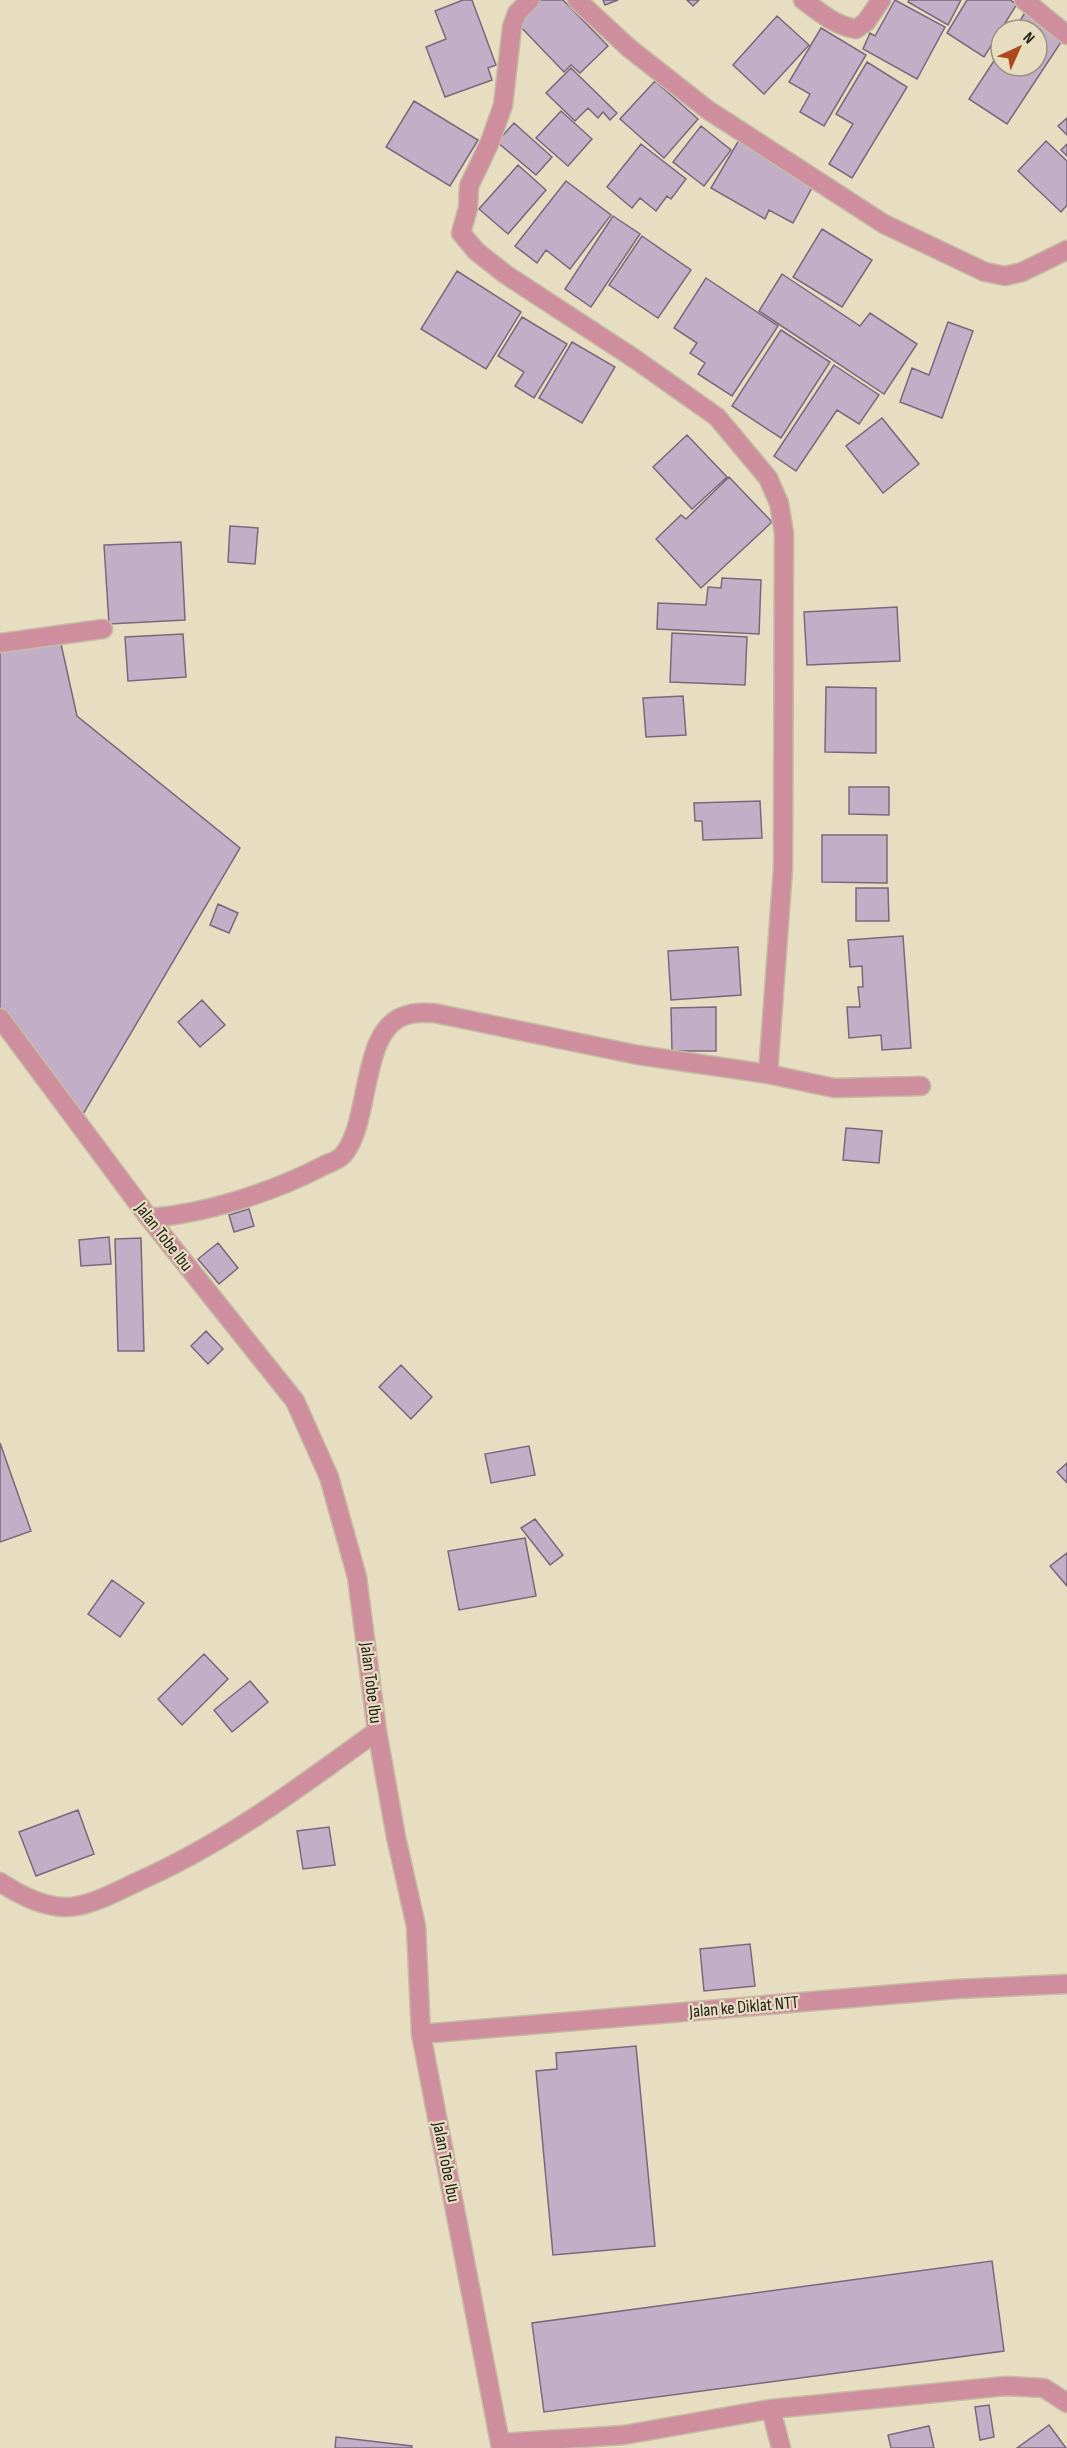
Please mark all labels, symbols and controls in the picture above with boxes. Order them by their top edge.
north arrow [989,18,1049,78]
text: N [1019,29,1038,48]
street label: Jalan Tobe Ibu [130,1198,197,1275]
street label: Jalan Tobe Ibu [356,1640,386,1725]
street label: Jalan ke Diklat NTT [687,1992,800,2022]
street label: Jalan Tobe Ibu [428,2119,464,2204]

